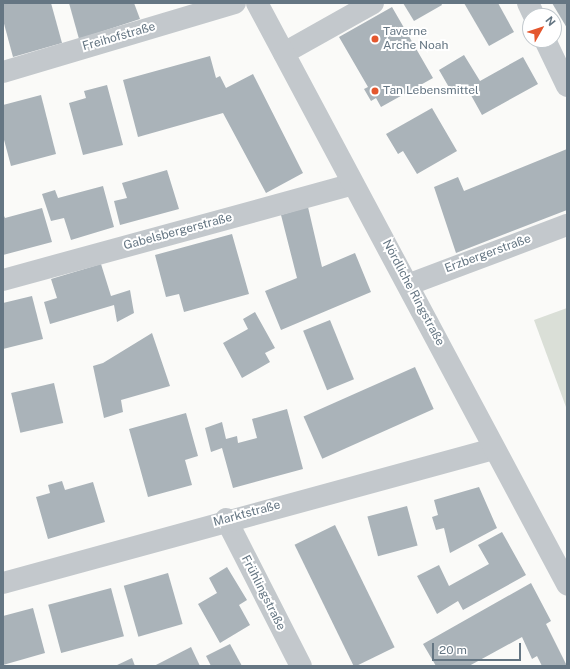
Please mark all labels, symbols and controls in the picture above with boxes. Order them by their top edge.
north arrow [522,8,562,48]
text: N [543,14,558,28]
street label: Freihofstraße [81,20,157,54]
place label: Taverne Arche Noah [383,25,448,53]
marker: Taverne Arche Noah [370,34,380,44]
place label: Tan Lebensmittel [383,84,479,98]
marker: Tan Lebensmittel [370,86,380,96]
street label: Gabelsbergerstraße [122,211,234,253]
street label: Erzbergerstraße [443,232,533,276]
street label: Nördliche Ringstraße [379,238,447,348]
street label: Marktstraße [212,498,282,530]
street label: Frühlingstraße [238,553,288,633]
scale bar [434,635,523,661]
text: 20 m [439,643,467,657]

